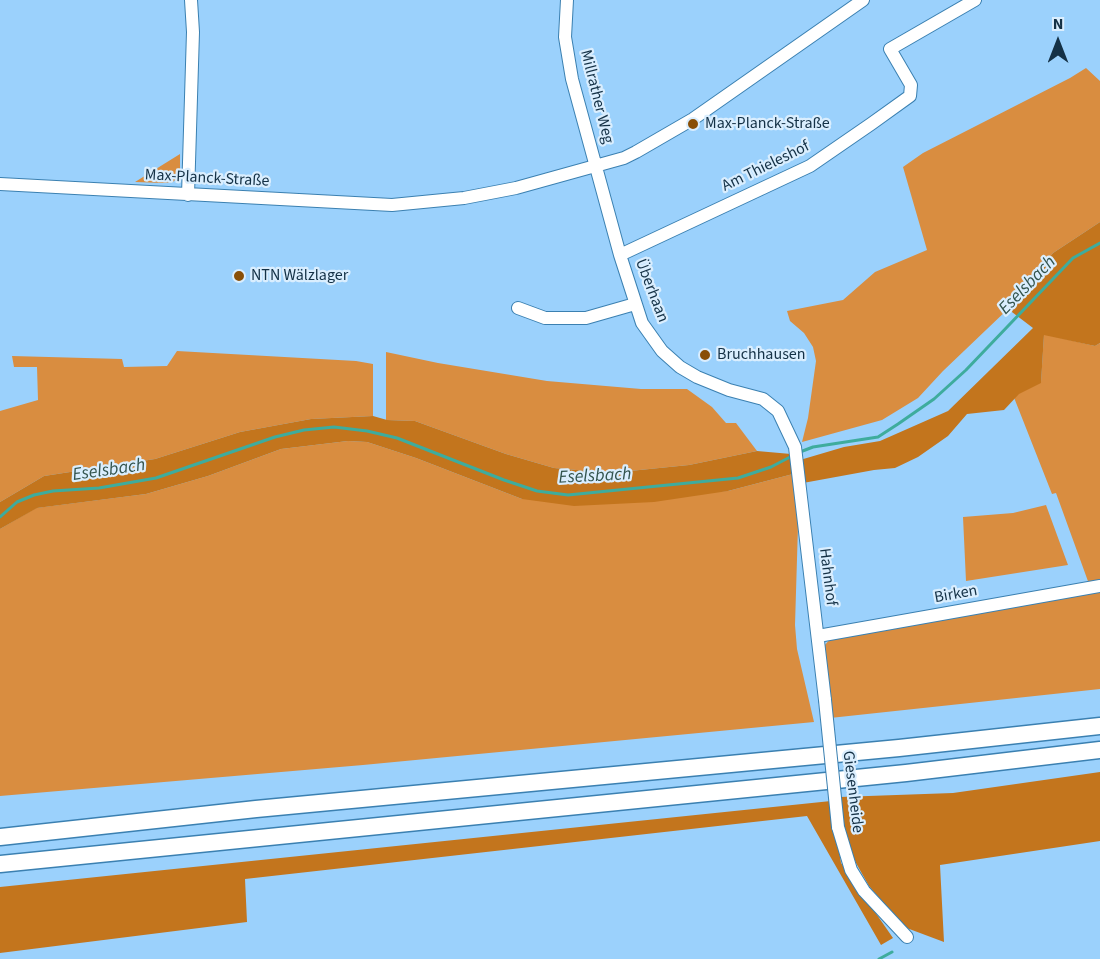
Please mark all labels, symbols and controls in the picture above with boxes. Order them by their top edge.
north arrow [1028,12,1088,72]
text: N [1053,13,1063,35]
street label: Millrather Weg [575,48,617,146]
place label: Max-Planck-Straße [705,114,830,134]
marker: Max-Planck-Straße [686,117,700,131]
street label: Am Thieleshof [719,138,813,196]
street label: Max-Planck-Straße [144,166,270,192]
water label: Eselsbach [995,252,1061,320]
street label: Überhaan [630,257,672,325]
place label: NTN Wälzlager [251,266,348,286]
marker: NTN Wälzlager [232,269,246,283]
place label: Bruchhausen [717,345,806,365]
marker: Bruchhausen [698,348,712,362]
water label: Eselsbach [71,455,147,487]
water label: Eselsbach [558,464,632,490]
street label: Hahnhof [814,547,840,607]
street label: Birken [933,582,979,608]
street label: Giesenheide [837,750,867,834]

